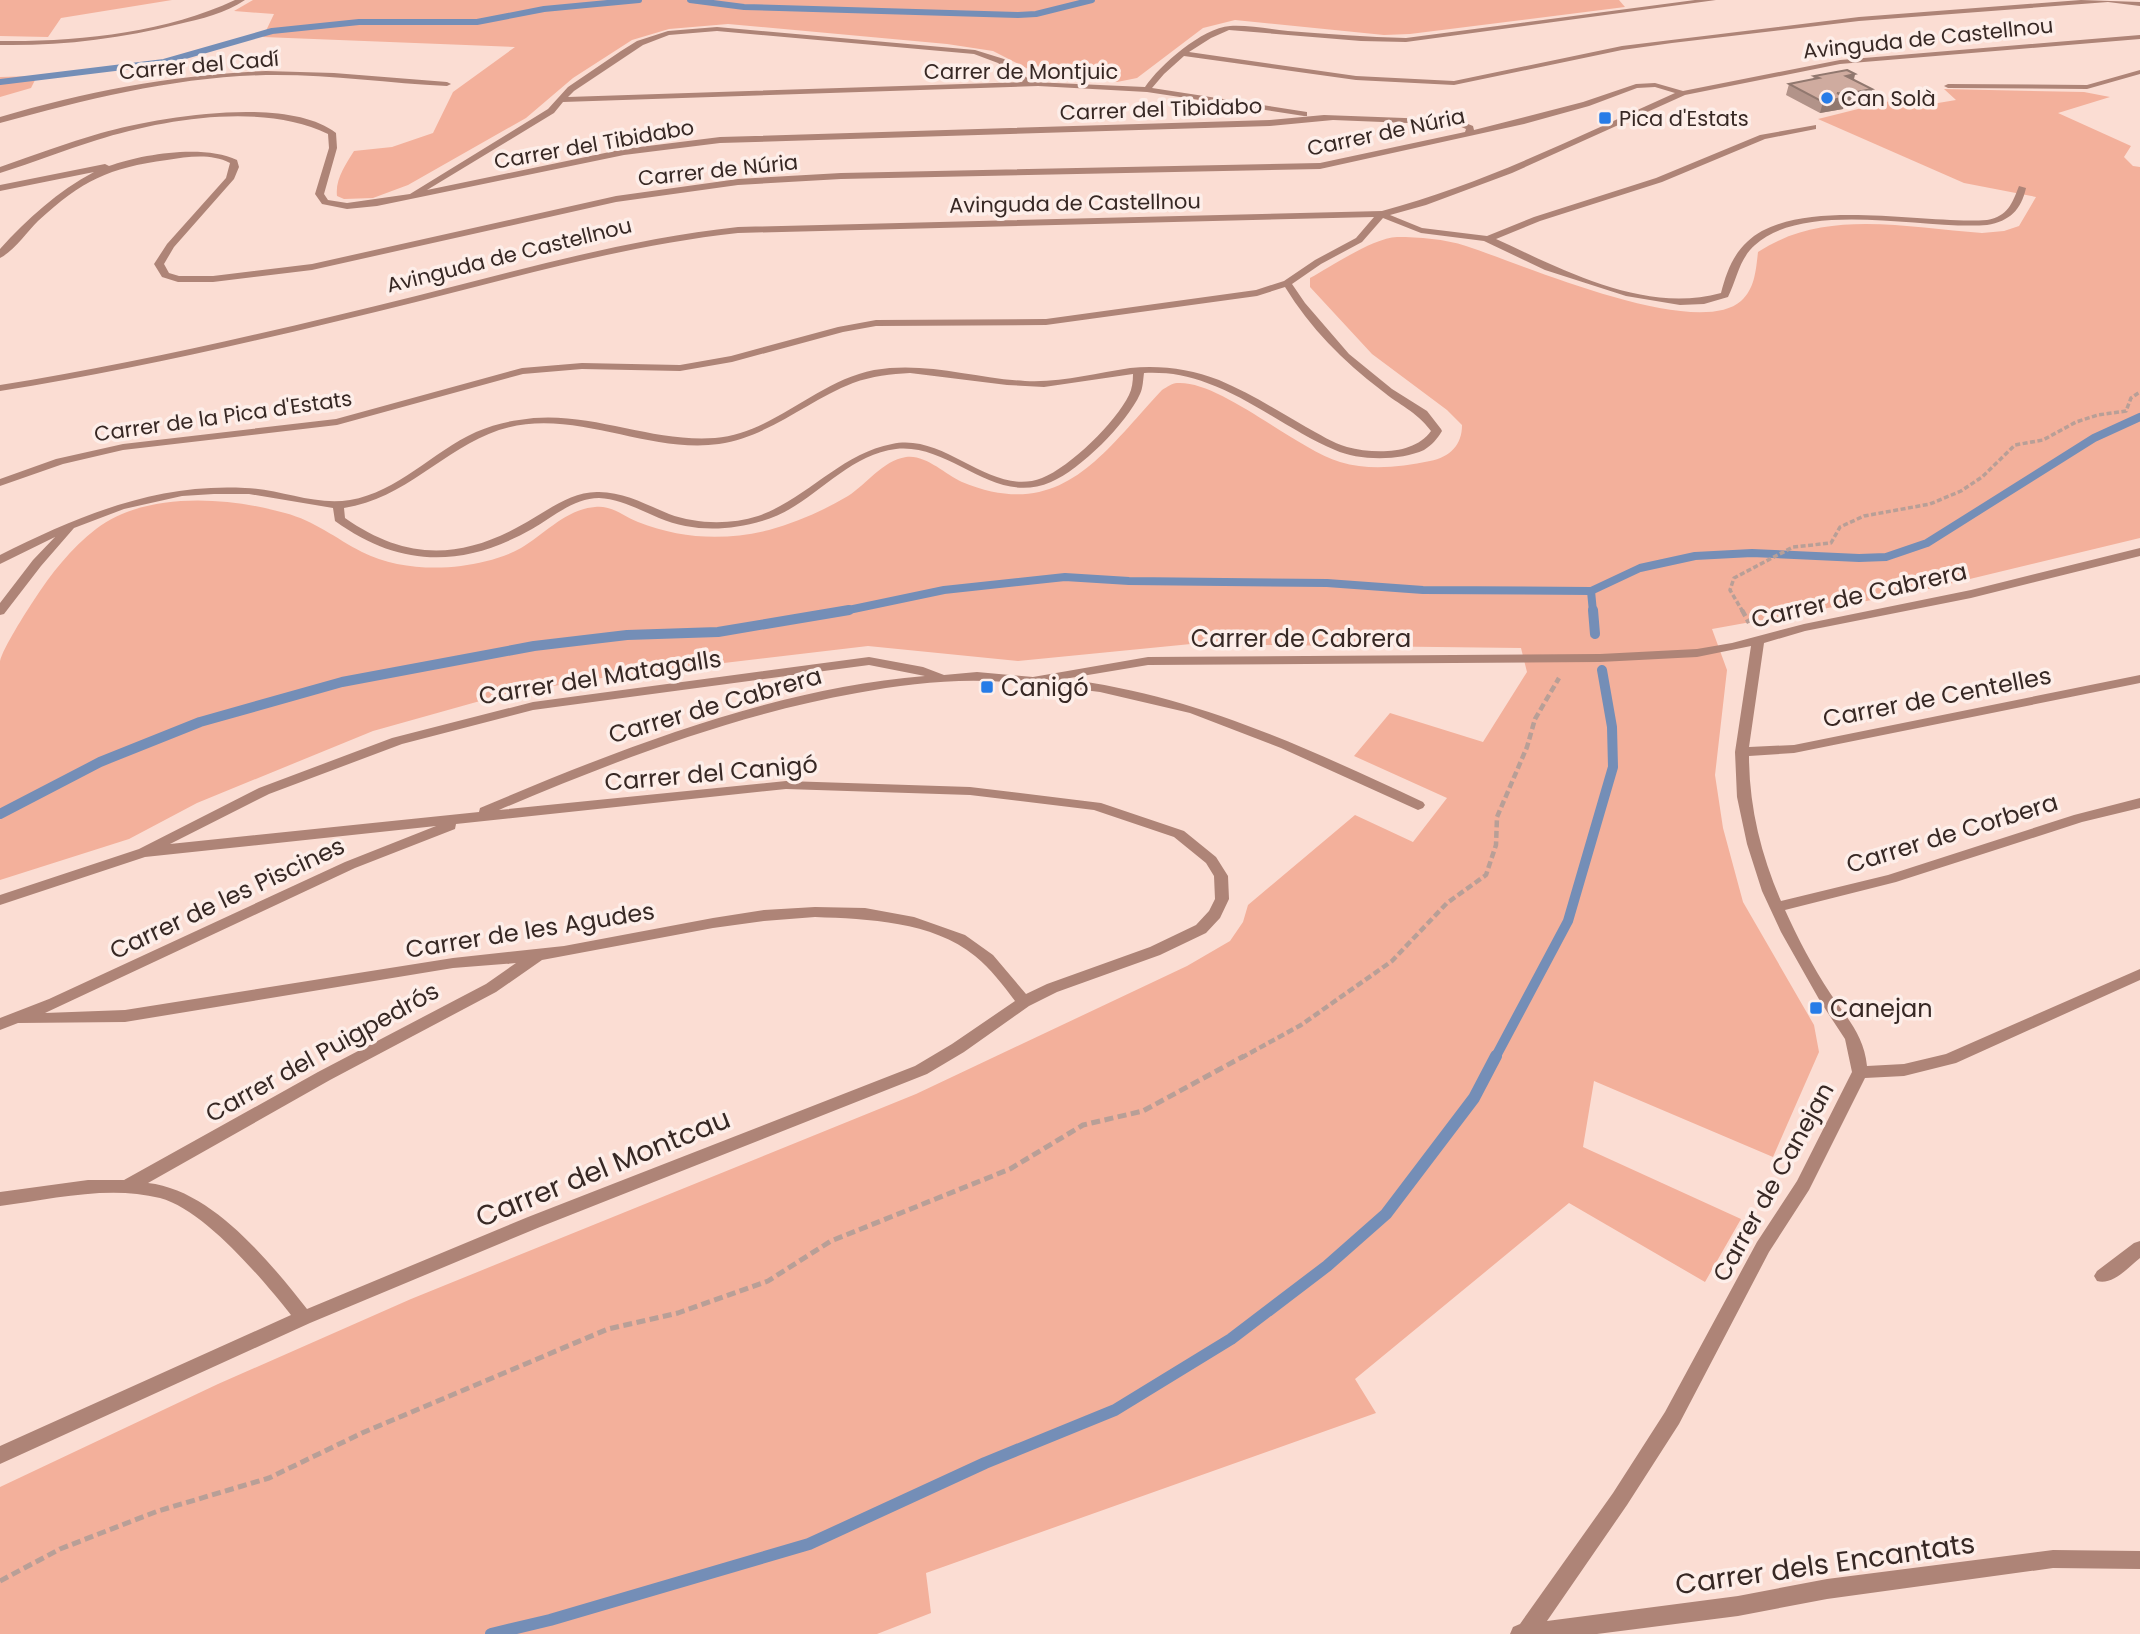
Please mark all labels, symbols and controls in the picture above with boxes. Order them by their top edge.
street label: Avinguda de Castellnou [1801,10,2055,66]
street label: Carrer del Cadí [118,44,280,86]
street label: Carrer de Montjuic [924,57,1118,86]
place label: Can Solà [1841,84,1936,113]
marker: Can Solà [1819,90,1835,106]
street label: Carrer del Tibidabo [1059,91,1263,127]
street label: Carrer de Núria [1304,101,1468,163]
place label: Pica d'Estats [1619,104,1749,133]
marker: Pica d'Estats [1597,110,1613,126]
street label: Carrer del Tibidabo [492,112,696,176]
street label: Carrer de Núria [637,147,799,193]
street label: Avinguda de Castellnou [949,186,1201,220]
street label: Avinguda de Castellnou [383,210,635,300]
street label: Carrer de la Pica d'Estats [92,384,354,448]
street label: Carrer de Cabrera [1748,554,1970,636]
street label: Carrer de Cabrera [1191,622,1411,655]
street label: Carrer del Matagalls [476,642,724,712]
street label: Carrer de Cabrera [605,659,825,751]
street label: Carrer de Centelles [1820,659,2054,735]
place label: Canigó [1001,671,1089,704]
marker: Canigó [979,679,995,695]
street label: Carrer del Canigó [603,747,819,799]
street label: Carrer de Corbera [1842,785,2062,881]
street label: Carrer de les Piscines [104,829,350,967]
street label: Carrer de les Agudes [403,894,657,966]
street label: Carrer del Puigpedrós [199,974,445,1130]
place label: Canejan [1830,992,1933,1025]
marker: Canejan [1808,1000,1824,1016]
street label: Carrer de Canejan [1705,1077,1841,1287]
street label: Carrer del Montcau [470,1099,736,1237]
street label: Carrer dels Encantats [1673,1524,1977,1604]

